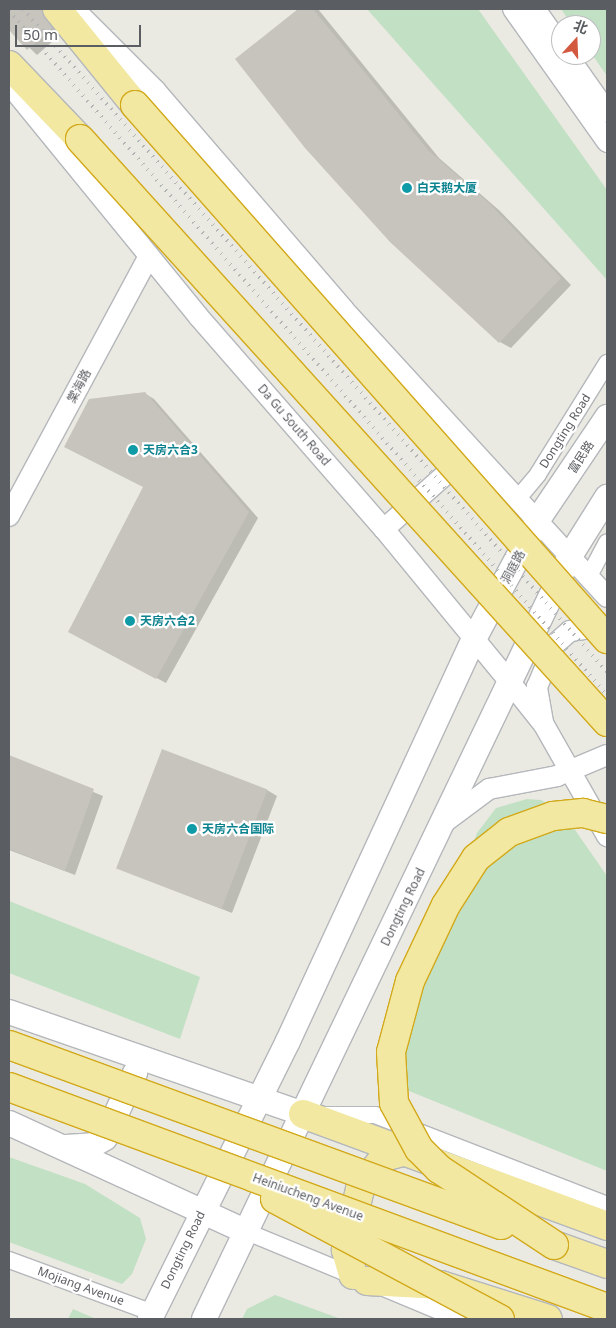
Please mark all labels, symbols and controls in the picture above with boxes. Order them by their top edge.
scale bar [18,15,144,47]
north arrow [551,15,601,65]
text: 北 [571,15,591,38]
text: 50 m [23,24,58,44]
place label: 白天鹅大厦 [417,181,477,195]
marker: 白天鹅大厦 [401,182,413,194]
street label: 棠海路 [64,367,94,405]
street label: Da Gu South Road [255,381,333,469]
street label: Dongting Road [536,391,594,471]
street label: 富民路 [565,438,597,476]
place label: 天房六合3 [143,443,198,457]
marker: 天房六合3 [127,444,139,456]
street label: 洞庭路 [498,548,528,586]
place label: 天房六合2 [140,614,195,628]
marker: 天房六合2 [124,615,136,627]
place label: 天房六合国际 [202,822,274,836]
marker: 天房六合国际 [186,823,198,835]
street label: Dongting Road [378,866,428,948]
street label: Heiniucheng Avenue [251,1170,365,1224]
street label: Dongting Road [158,1209,208,1291]
street label: Mojiang Avenue [36,1264,126,1308]

